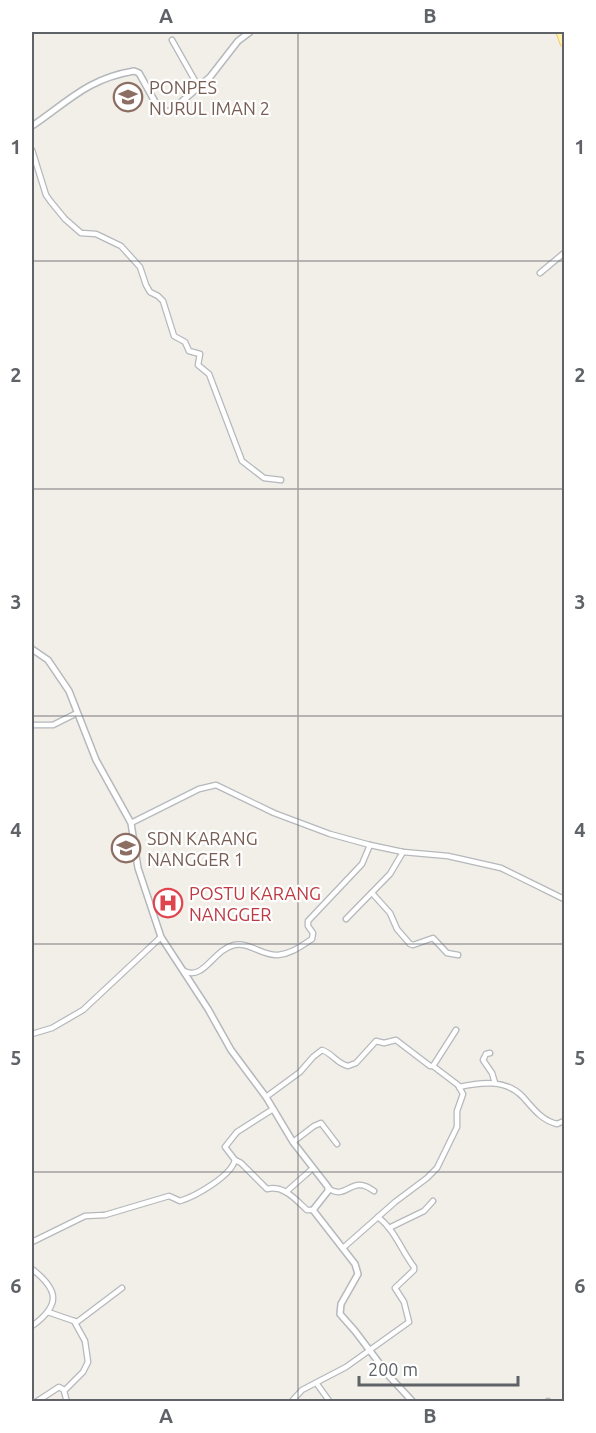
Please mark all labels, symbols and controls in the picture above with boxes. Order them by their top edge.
text: A [159,4,173,27]
text: B [423,4,437,27]
place label: PONPES NURUL IMAN 2 [149,77,270,118]
school or university icon: PONPES NURUL IMAN 2 [112,81,144,113]
text: 1 [10,135,22,158]
text: 1 [574,135,586,158]
text: 2 [10,363,22,386]
text: 2 [574,363,586,386]
text: 3 [10,590,22,613]
text: 3 [574,590,586,613]
text: 4 [10,818,22,841]
text: 4 [574,818,586,841]
place label: SDN KARANG NANGGER 1 [147,828,258,869]
school or university icon: SDN KARANG NANGGER 1 [110,832,142,864]
place label: POSTU KARANG NANGGER [189,883,321,924]
hospital icon: POSTU KARANG NANGGER [152,887,184,919]
text: 5 [10,1046,22,1069]
text: 5 [574,1046,586,1069]
text: 6 [10,1274,22,1297]
text: 6 [574,1274,586,1297]
scale bar [359,1349,518,1387]
text: 200 m [368,1359,418,1379]
text: A [159,1404,173,1427]
text: B [423,1404,437,1427]

